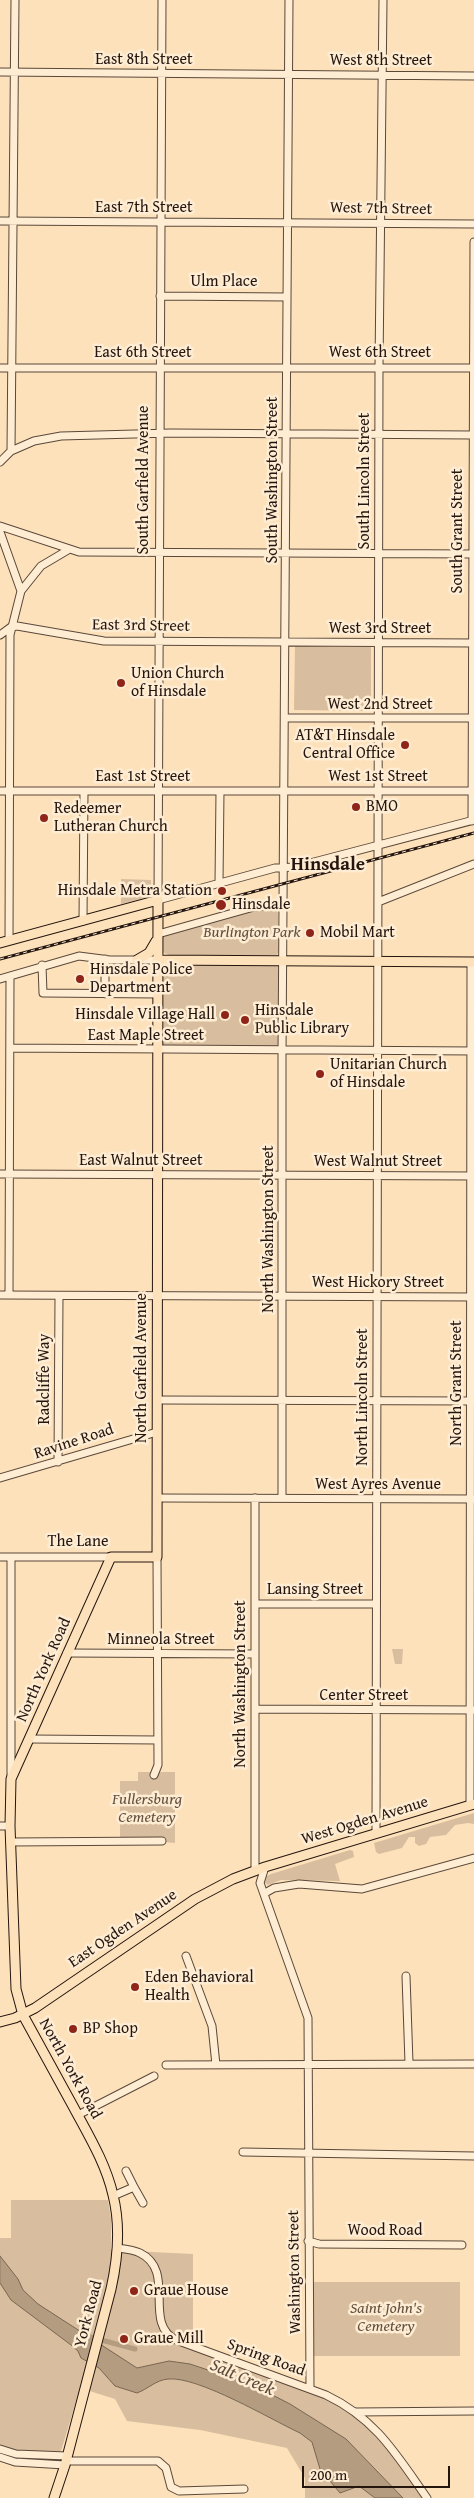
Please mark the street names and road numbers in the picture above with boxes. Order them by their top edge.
street label: East 8th Street [95,50,193,70]
street label: West 8th Street [330,51,432,71]
street label: East 7th Street [95,198,193,218]
street label: West 7th Street [330,199,432,219]
street label: Ulm Place [191,272,257,292]
street label: East 6th Street [94,343,192,363]
street label: West 6th Street [329,343,431,363]
street label: South Washington Street [263,397,283,563]
street label: South Garfield Avenue [134,405,154,555]
street label: South Lincoln Street [355,413,375,549]
street label: South Grant Street [448,469,468,593]
street label: East 3rd Street [92,616,190,636]
street label: West 3rd Street [329,619,431,639]
street label: West 2nd Street [327,695,433,715]
street label: East 1st Street [96,767,190,787]
street label: West 1st Street [328,767,428,787]
street label: East Maple Street [88,1026,204,1046]
street label: North Washington Street [259,1145,279,1313]
street label: East Walnut Street [79,1151,203,1171]
street label: West Walnut Street [314,1152,442,1172]
street label: West Hickory Street [312,1273,444,1293]
street label: North Garfield Avenue [132,1293,152,1443]
street label: North Grant Street [447,1320,467,1446]
street label: North Lincoln Street [353,1328,373,1466]
street label: Radcliffe Way [35,1334,55,1424]
street label: Ravine Road [32,1420,116,1464]
street label: West Ayres Avenue [315,1475,441,1495]
street label: The Lane [48,1532,108,1552]
street label: Lansing Street [267,1580,363,1600]
street label: North Washington Street [231,1600,251,1768]
street label: North York Road [12,1615,76,1725]
street label: Minneola Street [107,1630,215,1650]
street label: Center Street [320,1686,408,1706]
street label: West Ogden Avenue [299,1793,431,1849]
street label: East Ogden Avenue [65,1886,181,1972]
street label: North York Road [34,2015,106,2123]
street label: Washington Street [284,2210,306,2334]
street label: Wood Road [348,2221,422,2241]
street label: York Road [71,2278,107,2350]
street label: Spring Road [224,2335,308,2381]

